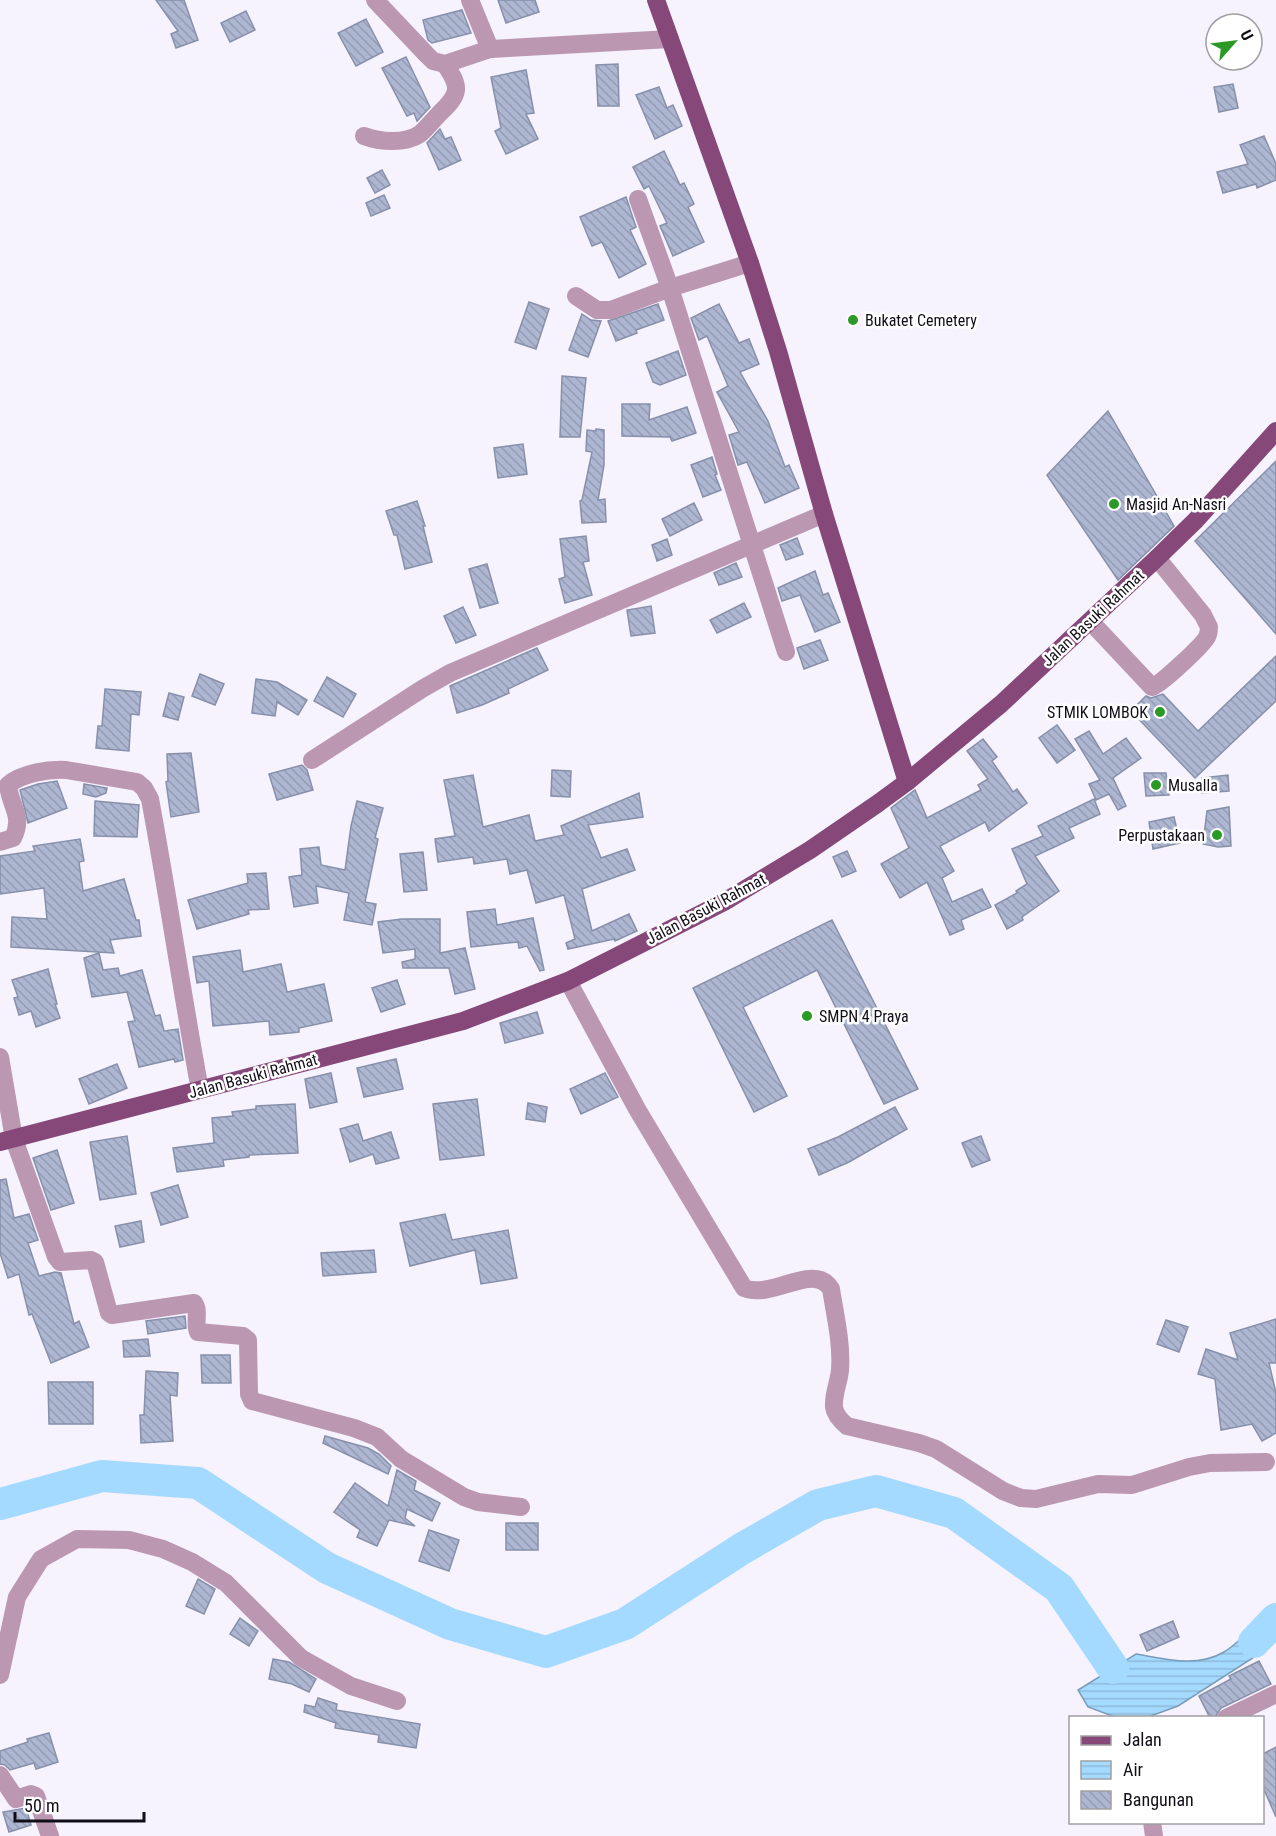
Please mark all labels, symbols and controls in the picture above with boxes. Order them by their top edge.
north arrow [1204,12,1264,72]
text: U [1236,27,1257,44]
place label: Bukatet Cemetery [865,311,977,330]
marker: Bukatet Cemetery [846,313,860,327]
place label: Masjid An-Nasri [1126,495,1226,514]
marker: Masjid An-Nasri [1107,497,1121,511]
street label: Jalan Basuki Rahmat [1038,566,1148,670]
place label: STMIK LOMBOK [1047,703,1148,722]
marker: STMIK LOMBOK [1153,705,1167,719]
place label: Musalla [1168,776,1218,795]
marker: Musalla [1149,778,1163,792]
place label: Perpustakaan [1118,826,1205,845]
marker: Perpustakaan [1210,828,1224,842]
street label: Jalan Basuki Rahmat [643,869,769,948]
place label: SMPN 4 Praya [819,1007,909,1026]
marker: SMPN 4 Praya [800,1009,814,1023]
street label: Jalan Basuki Rahmat [187,1050,320,1102]
legend [1069,1716,1264,1824]
text: Jalan [1123,1729,1162,1750]
text: Air [1123,1759,1144,1780]
scale bar [15,1785,144,1823]
text: Bangunan [1123,1789,1194,1810]
text: 50 m [24,1795,59,1816]

